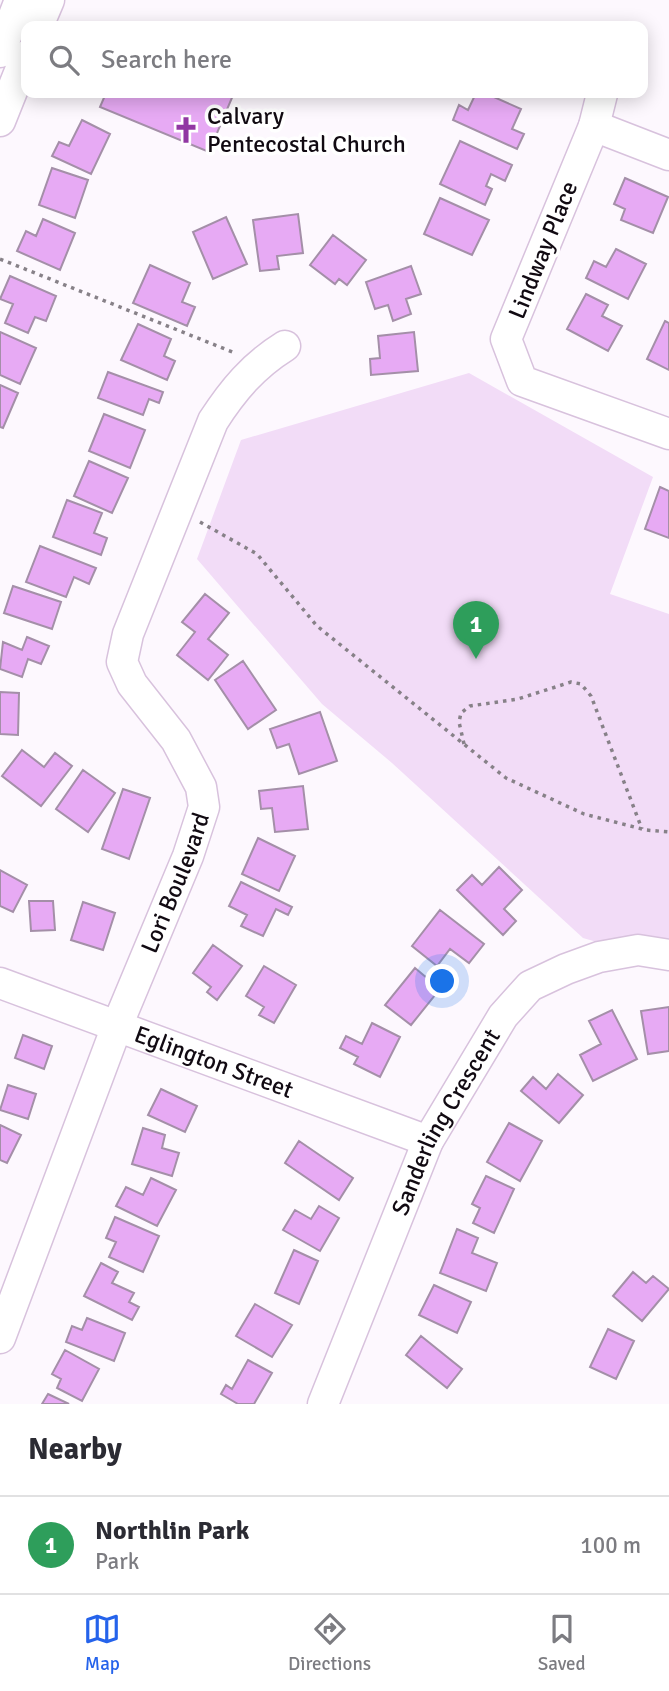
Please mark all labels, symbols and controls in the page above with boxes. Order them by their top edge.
search box [21,21,648,98]
icon: search [45,41,83,79]
text: Search here [101,44,232,76]
place label: Calvary Pentecostal Church [207,101,406,159]
church icon: Calvary Pentecostal Church [171,115,201,145]
street label: Lindway Place [502,177,584,323]
pin: 1 [453,601,499,659]
street label: Lori Boulevard [134,809,216,958]
your location [425,964,459,998]
street label: Eglington Street [130,1019,297,1105]
street label: Sanderling Crescent [385,1023,507,1220]
text: Nearby [28,1431,122,1468]
text: Northlin Park [95,1515,249,1547]
text: 1 [45,1531,57,1560]
text: 100 m [580,1531,641,1560]
text: Park [95,1547,139,1576]
tab: Map [83,1610,121,1676]
tab: Directions [288,1610,371,1676]
tab: Saved [538,1610,586,1676]

